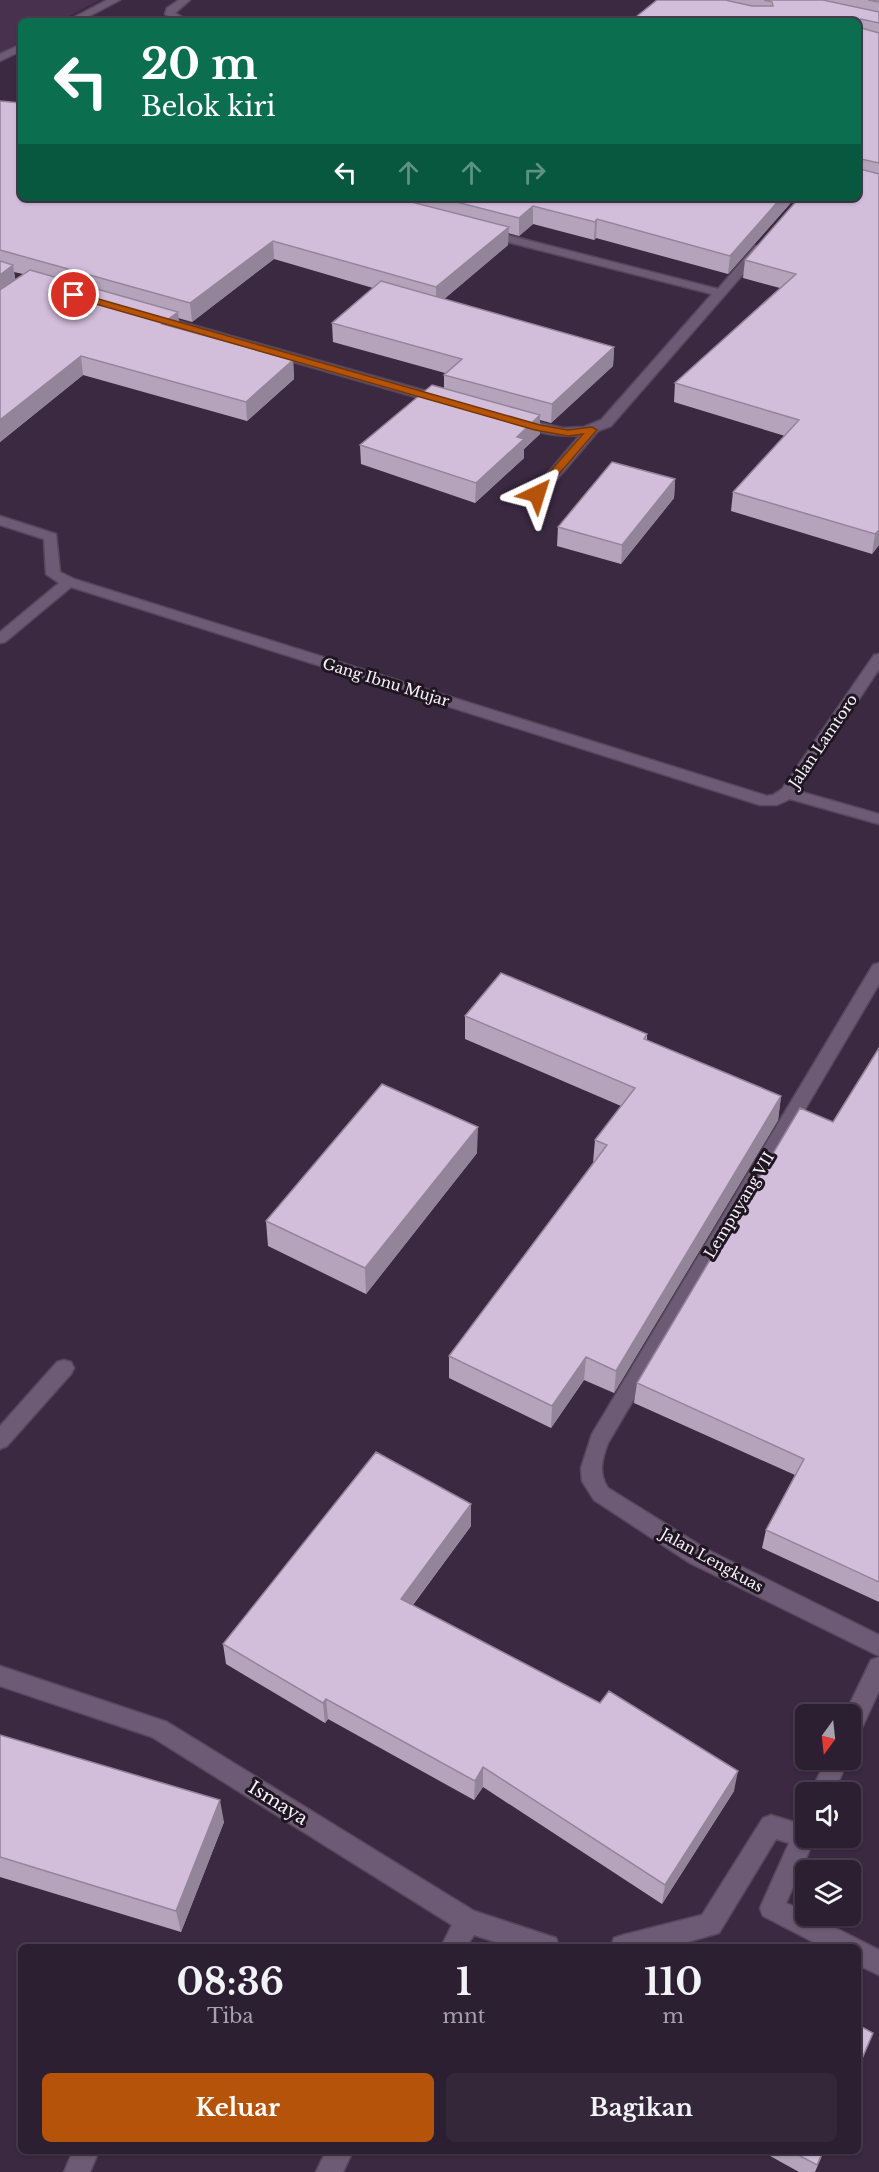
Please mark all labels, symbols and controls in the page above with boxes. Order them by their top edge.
text: 20 m [141,38,258,90]
icon: left [42,42,120,120]
text: Belok kiri [141,90,276,123]
icon: left [329,156,362,189]
icon: ahead [392,156,425,189]
icon: ahead [455,156,488,189]
icon: right [518,156,551,189]
pin [48,269,99,320]
icon: arrive [57,278,90,311]
position arrow [505,462,569,526]
street label: Gang Ibnu Mujar [320,654,453,711]
street label: Jalan Lamtoro [783,690,861,793]
street label: Lempuyang VII [700,1148,778,1262]
street label: Jalan Lengkuas [655,1523,767,1596]
north arrow [795,1704,861,1770]
map controls [795,1704,861,1926]
street label: Ismaya [244,1776,312,1830]
button: sound [795,1782,861,1848]
button: layers [795,1860,861,1926]
text: 08:36 [177,1960,284,2005]
text: 1 [456,1960,472,2005]
text: 110 [644,1960,702,2005]
text: Tiba [207,2004,253,2028]
text: mnt [443,2004,485,2028]
text: m [662,2004,684,2028]
button: Keluar [42,2073,434,2142]
button: Bagikan [446,2073,837,2142]

